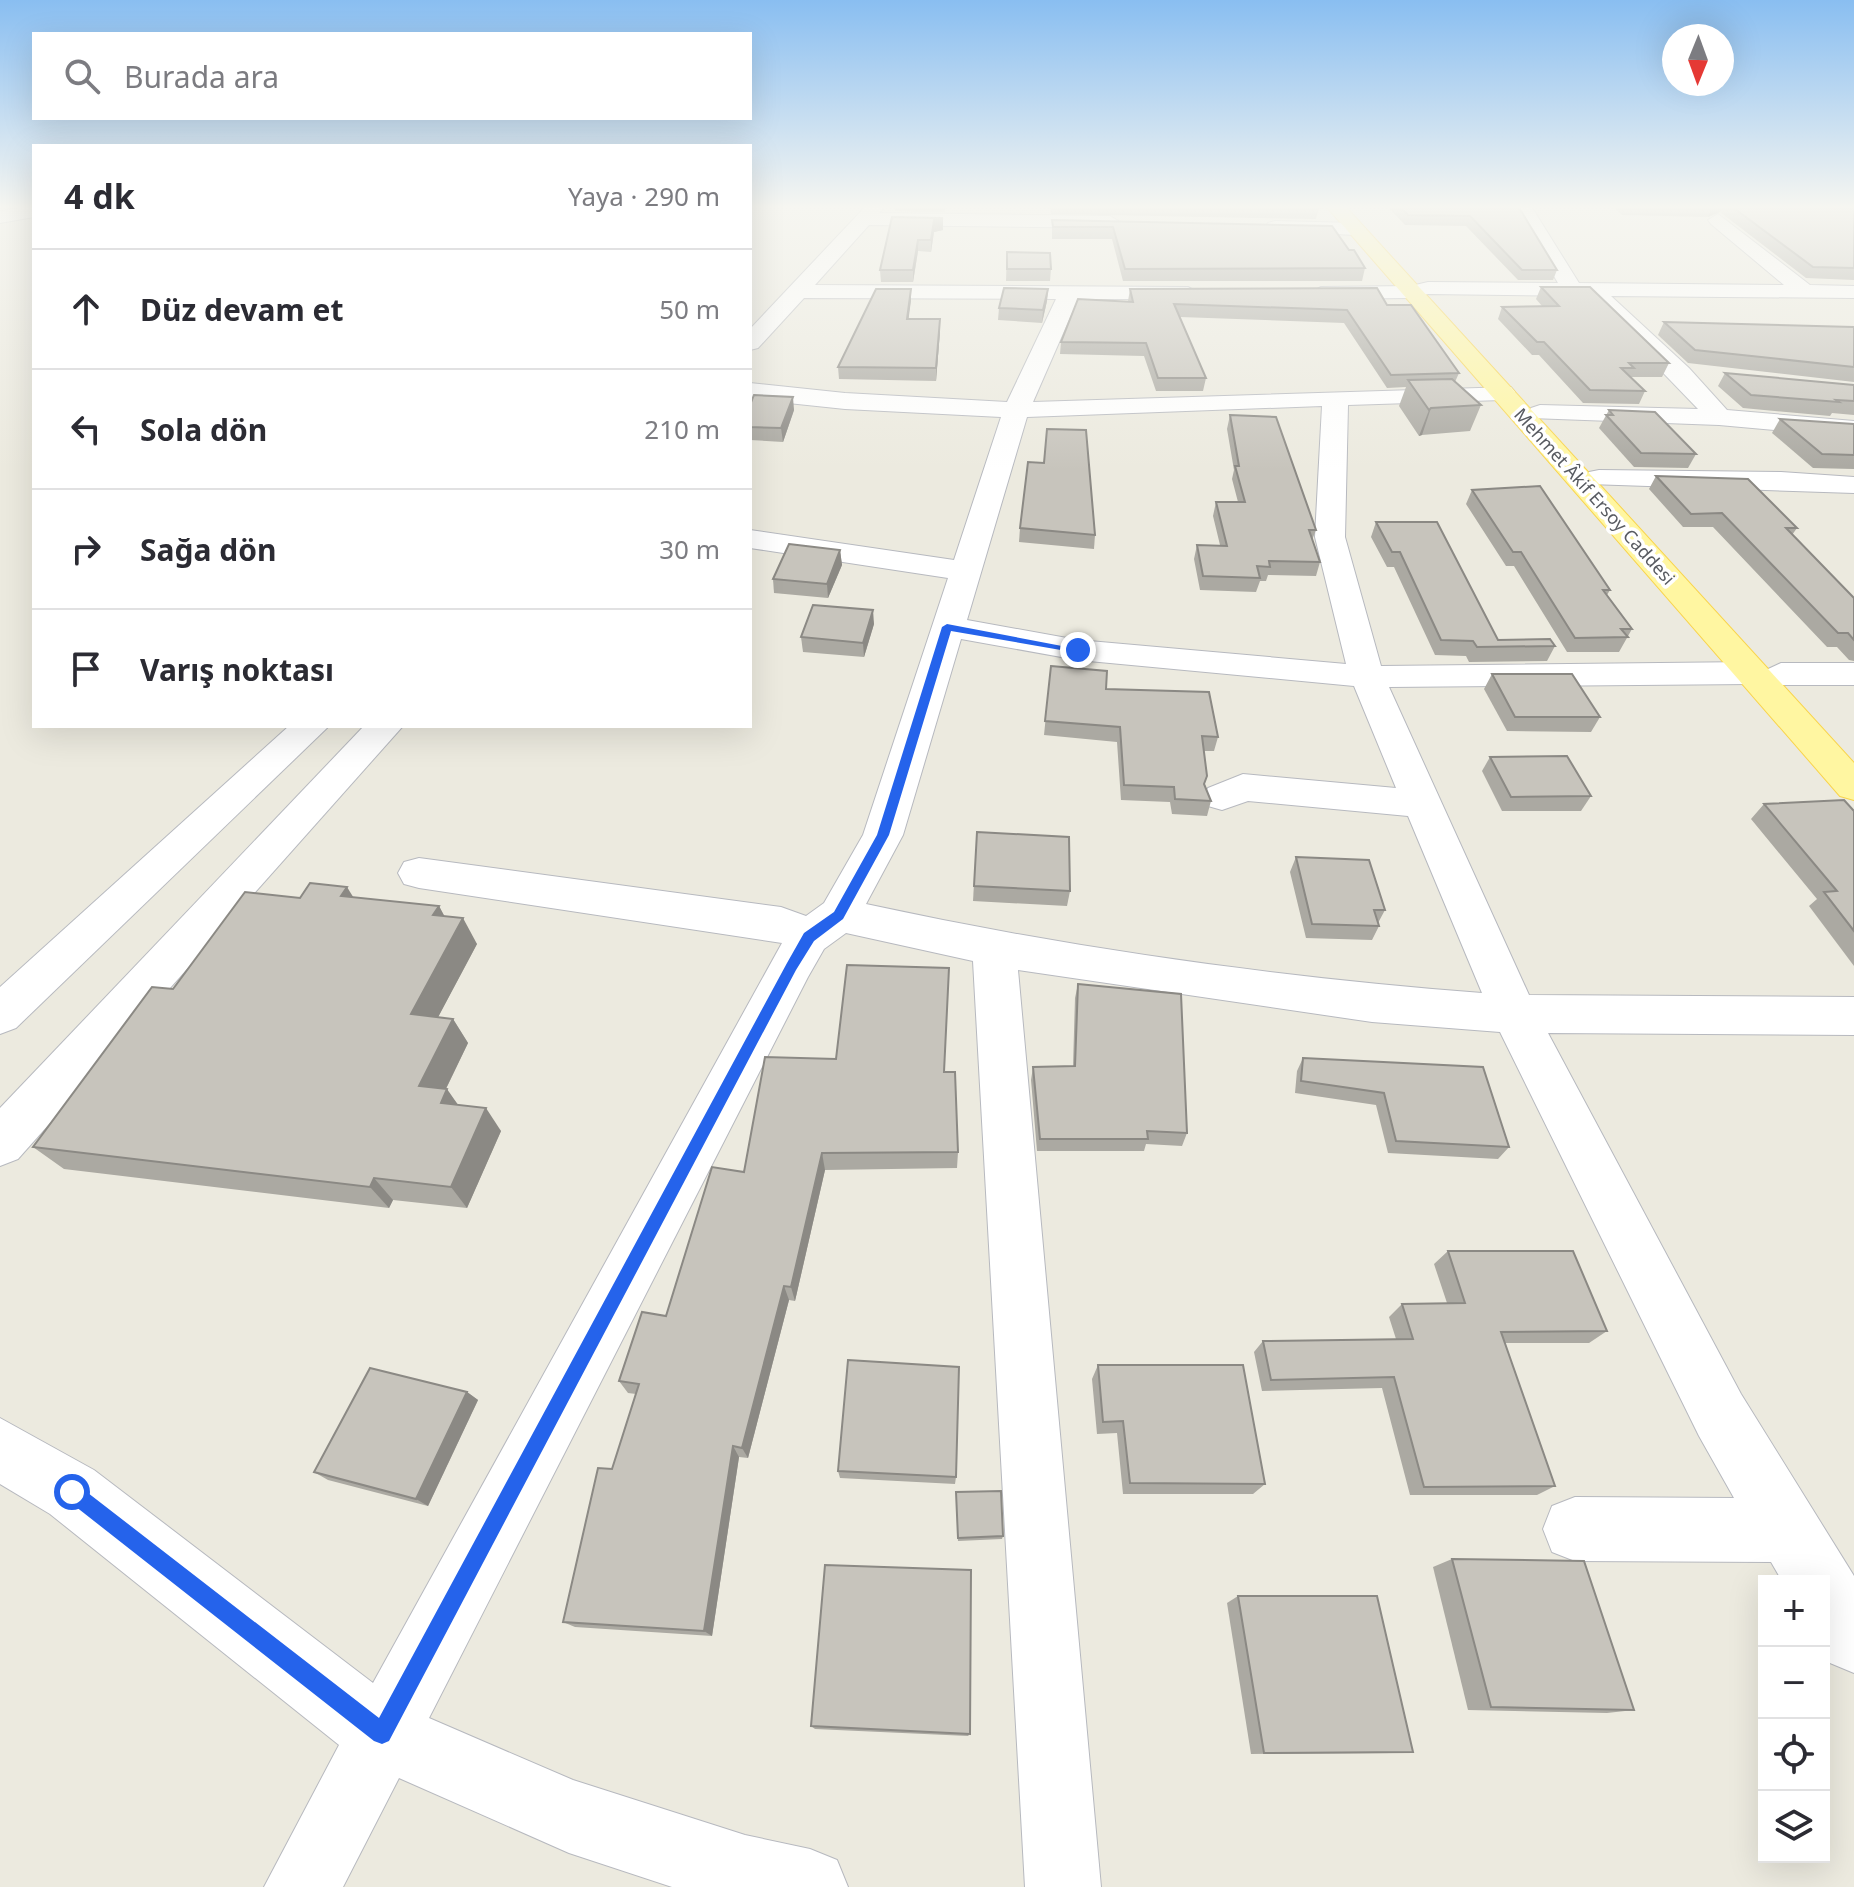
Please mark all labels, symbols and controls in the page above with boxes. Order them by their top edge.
north arrow [1662,24,1734,96]
search box [32,32,752,120]
icon: search [60,54,104,98]
text: Burada ara [124,56,279,97]
text: 4 dk [64,173,135,219]
text: Yaya · 290 m [568,178,720,214]
icon: ahead [64,287,108,331]
text: Düz devam et [140,289,343,330]
text: 50 m [659,291,720,327]
street label: Mehmet Âkif Ersoy Caddesi [1509,403,1681,589]
icon: left [64,407,108,451]
text: Sola dön [140,409,267,450]
text: 210 m [644,411,720,447]
icon: right [64,527,108,571]
text: Sağa dön [140,529,276,570]
text: 30 m [659,531,720,567]
route end [1060,632,1096,668]
icon: arrive [64,647,108,691]
text: Varış noktası [140,649,334,690]
route start [54,1474,90,1510]
map controls [1758,1575,1830,1863]
button: + [1758,1575,1830,1647]
button: − [1758,1647,1830,1719]
button: locate [1758,1719,1830,1791]
button: layers [1758,1791,1830,1863]

